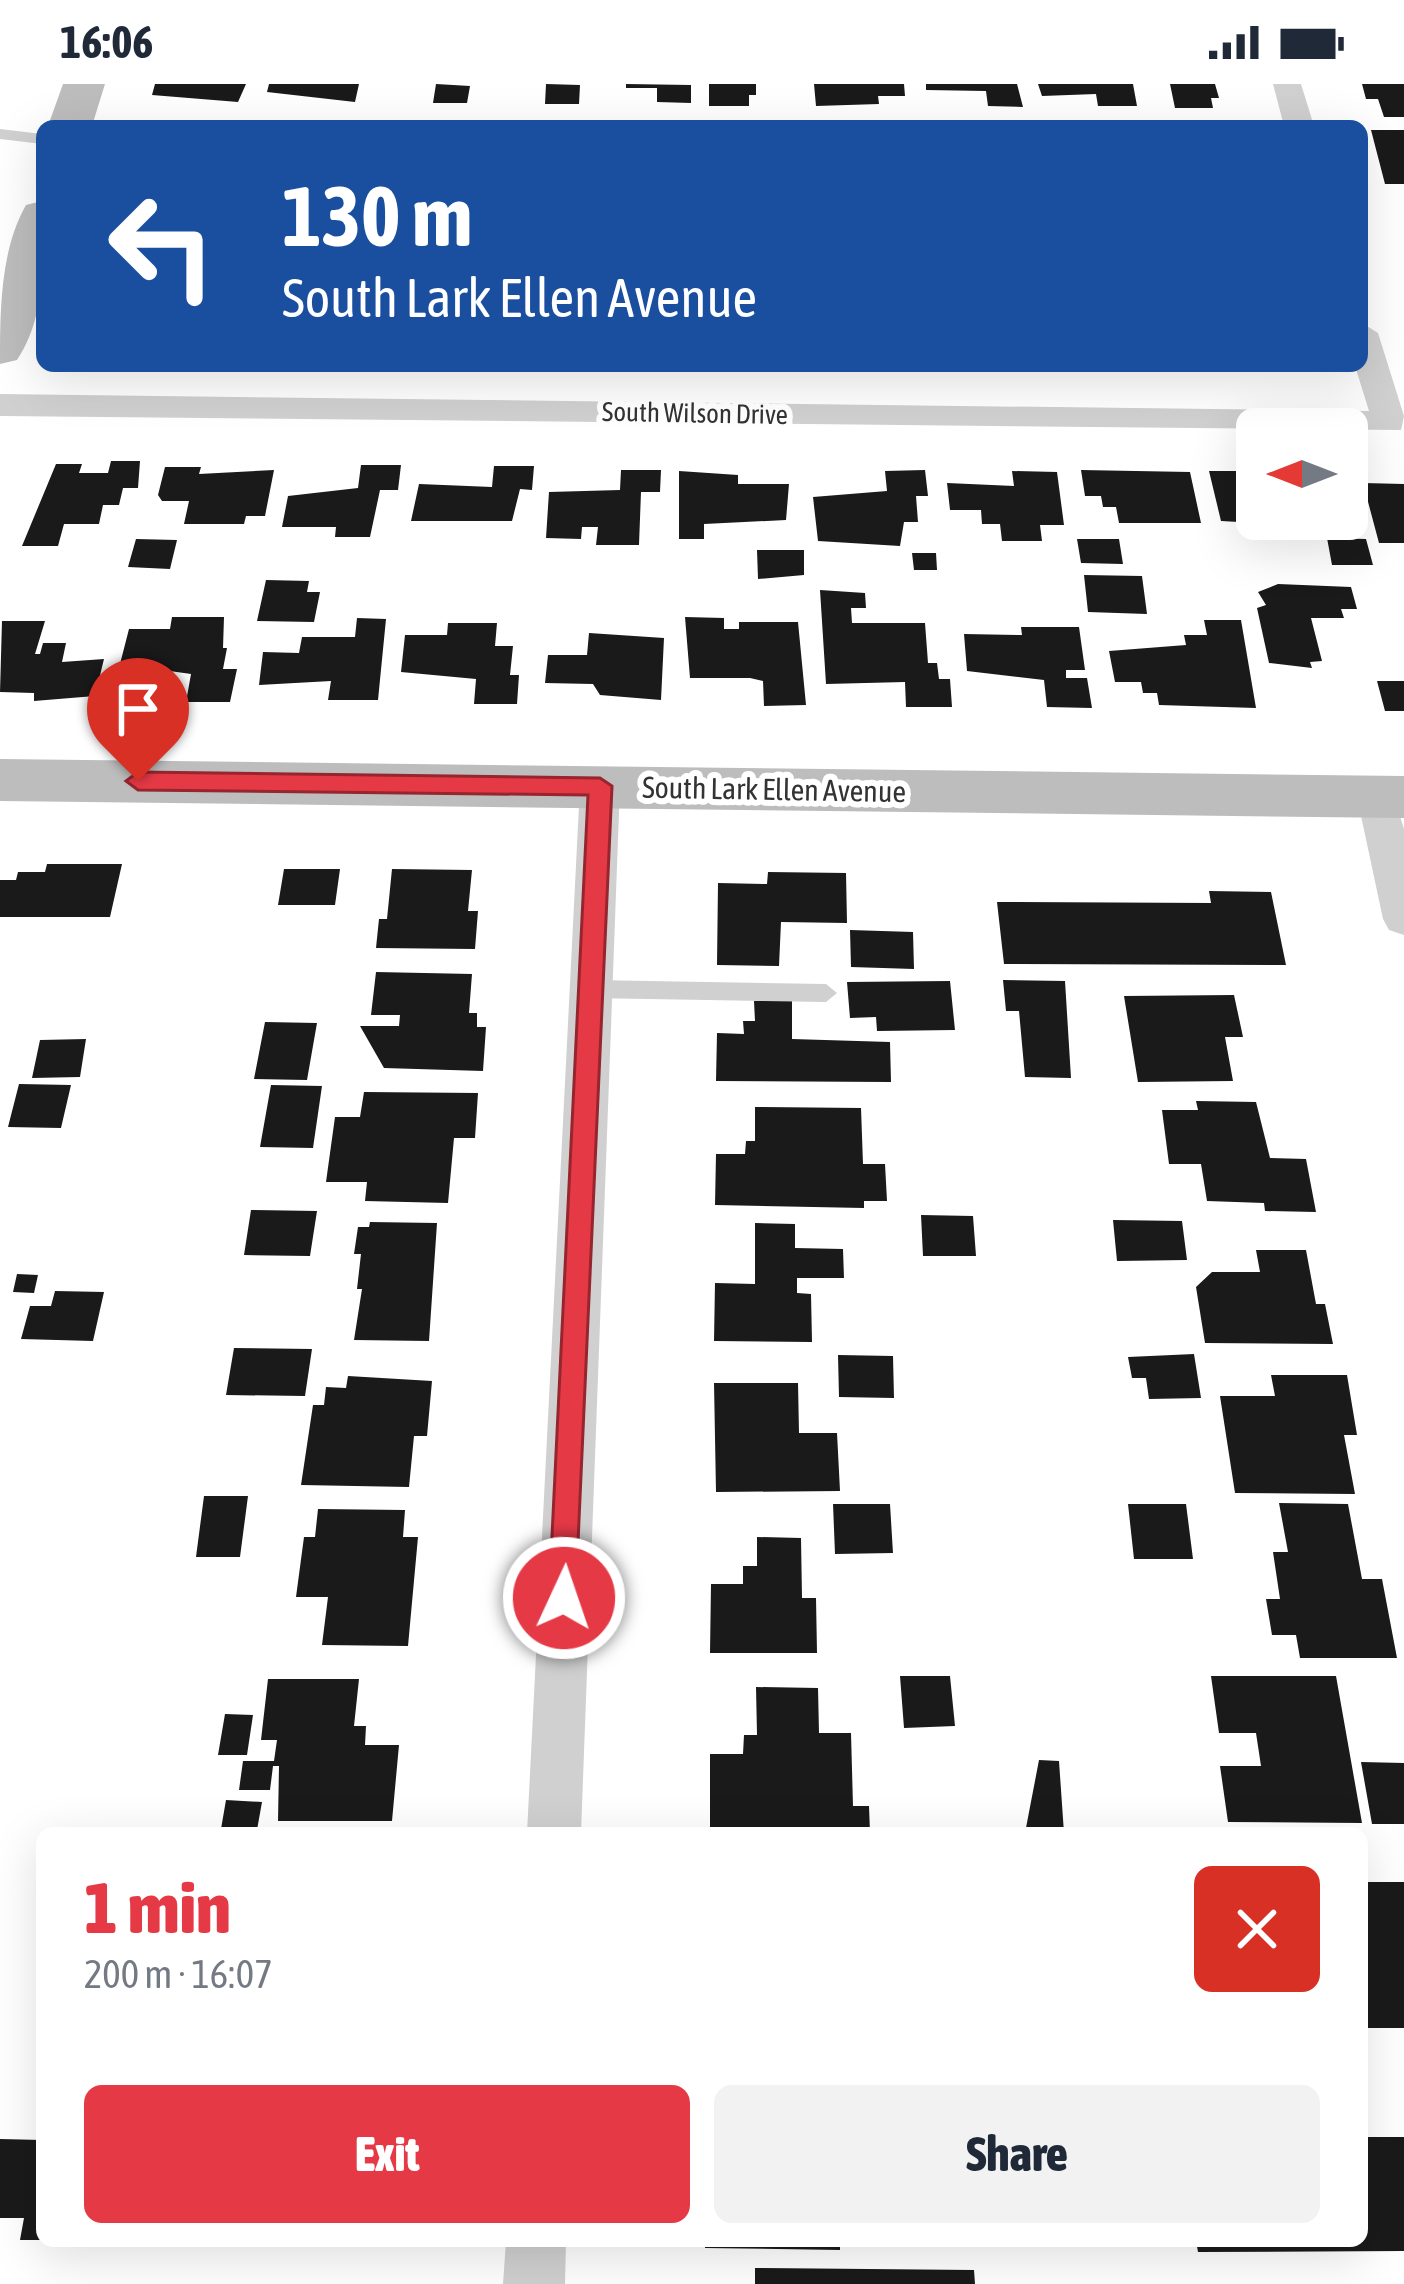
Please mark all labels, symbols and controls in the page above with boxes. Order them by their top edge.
text: 16:06 [60,16,154,68]
icon: left [84,168,240,324]
text: 130 m [282,168,472,264]
text: South Lark Ellen Avenue [282,267,757,328]
street label: South Wilson Drive [602,396,788,430]
north arrow [1236,408,1368,540]
map controls [1236,408,1368,540]
pin [87,658,189,781]
icon: arrive [105,676,171,742]
street label: South Lark Ellen Avenue [642,770,906,808]
position arrow [501,1535,627,1661]
text: 1 min [84,1866,231,1948]
button: close [1194,1866,1320,1992]
text: 200 m · 16:07 [84,1952,273,1996]
button: Exit [84,2085,690,2223]
button: Share [714,2085,1320,2223]

